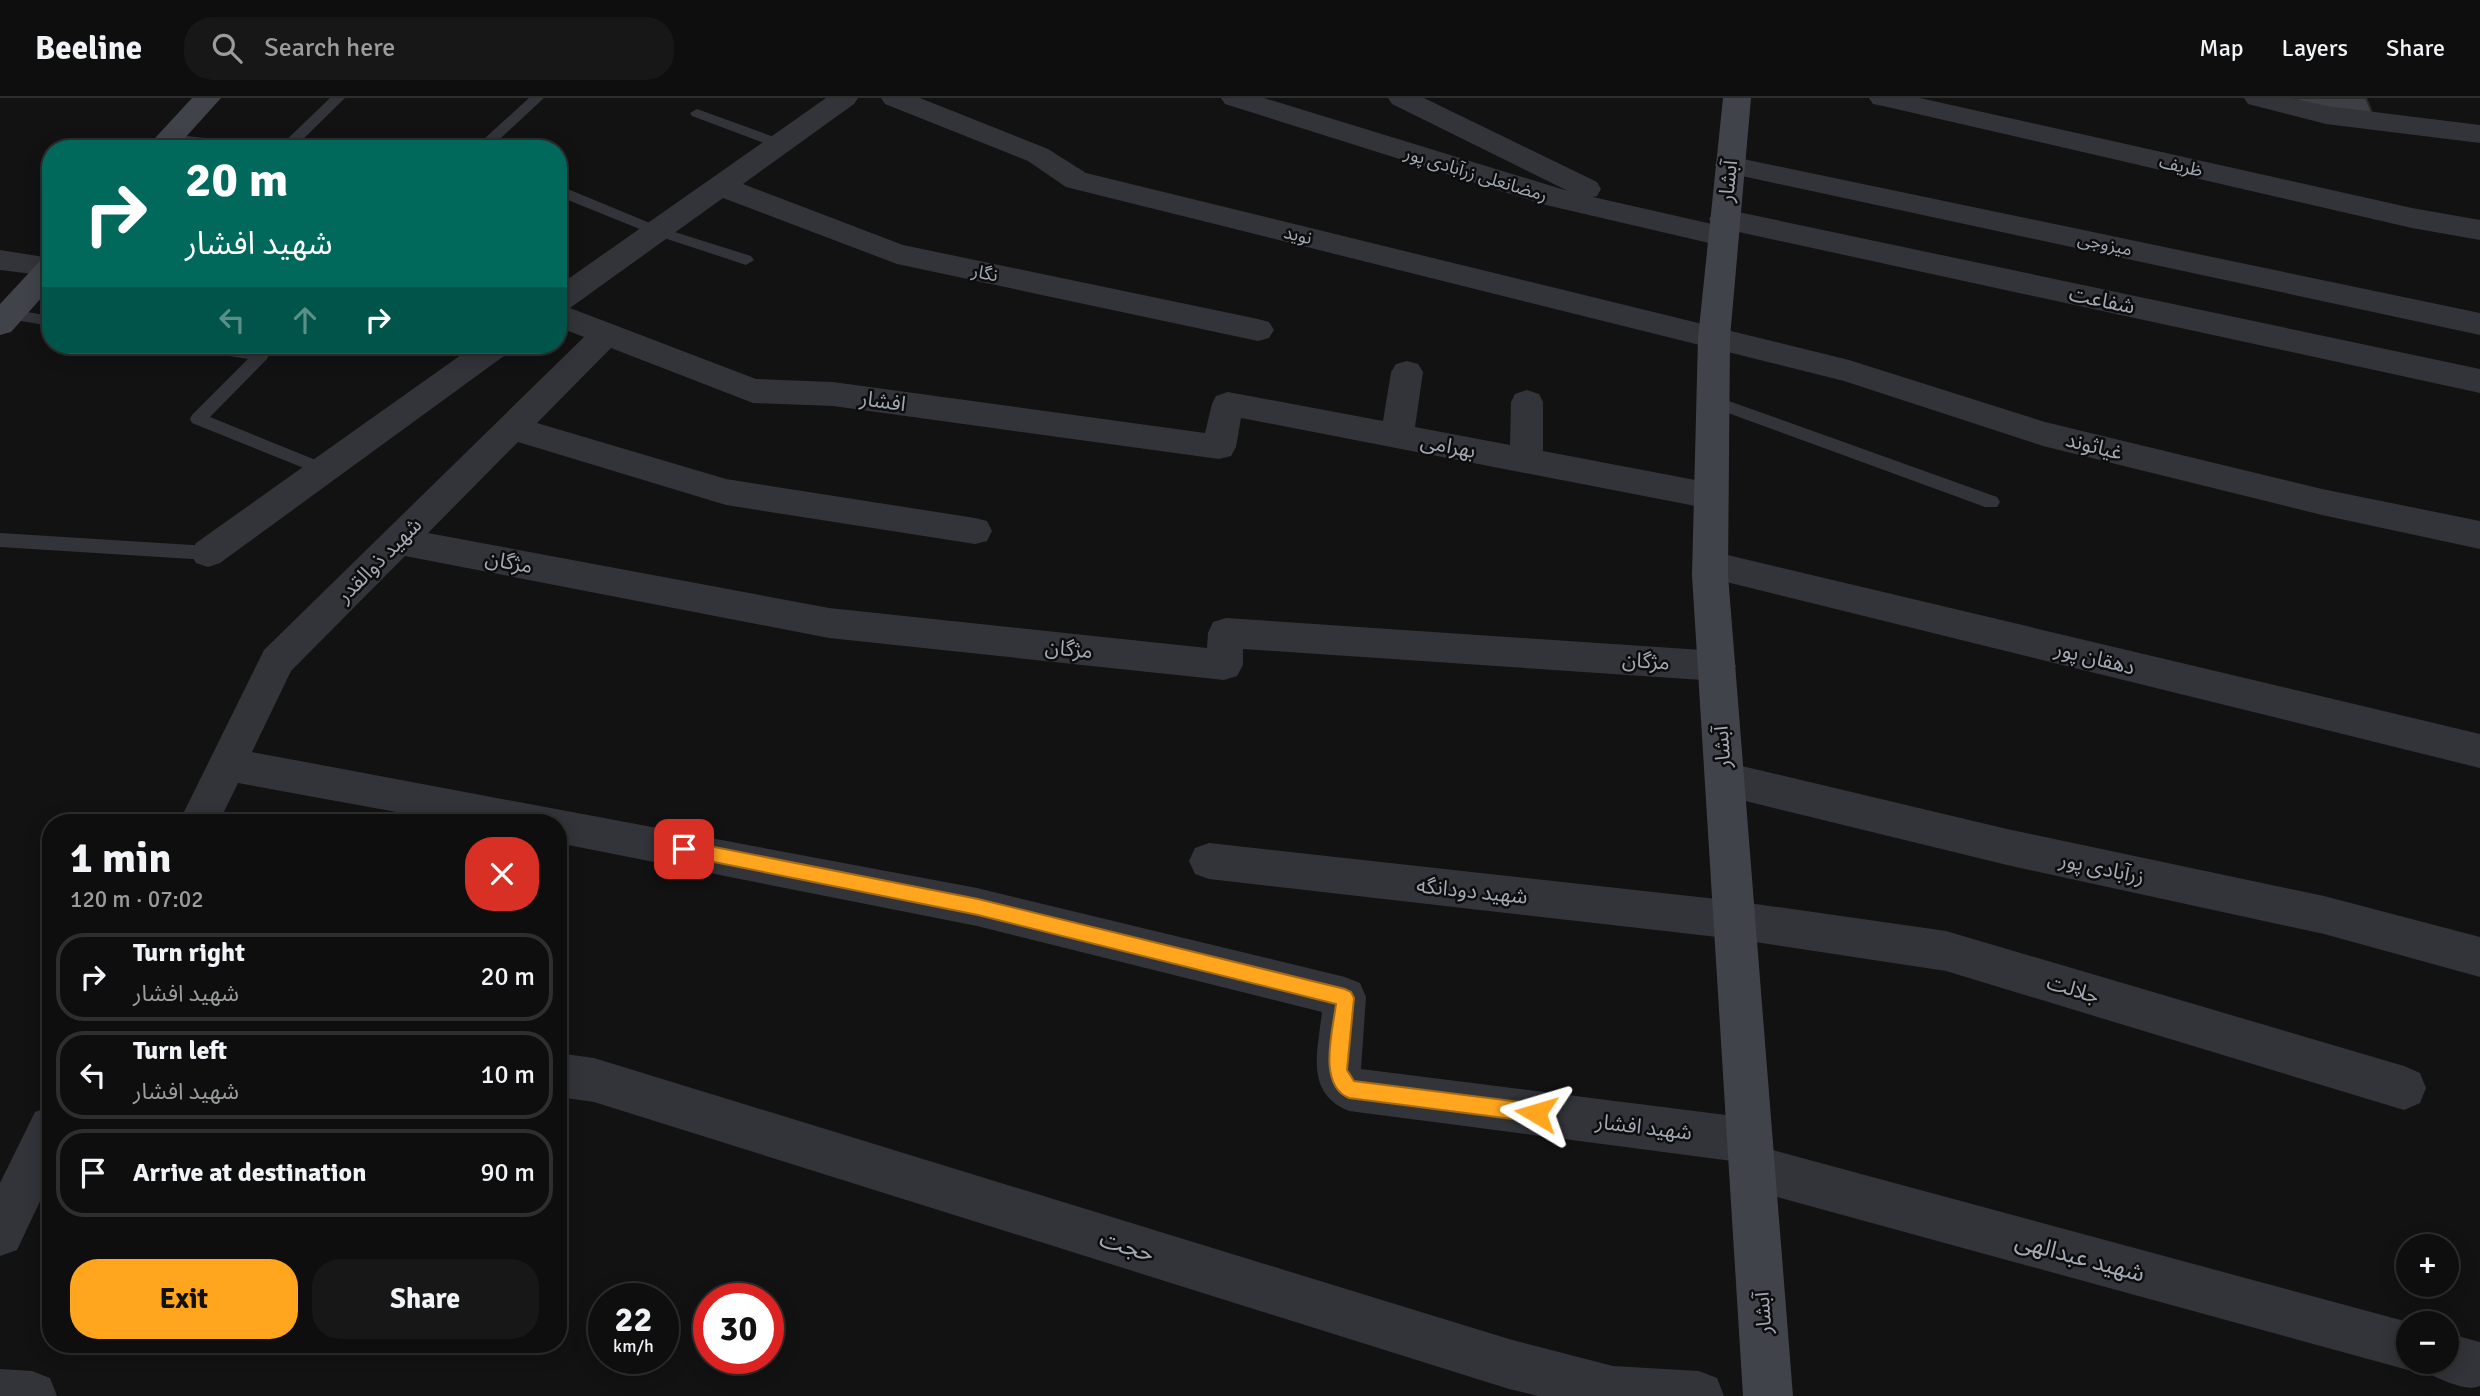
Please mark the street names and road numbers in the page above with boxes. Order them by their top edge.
street label: رمضانعلی زرآبادی پور [1401,142,1550,206]
street label: ظریف [2157,150,2205,182]
street label: آبشار [1713,158,1743,204]
street label: نوید [1282,221,1314,249]
street label: میزوجی [2076,228,2134,260]
street label: نگار [969,259,1000,286]
street label: شفاعت [2067,280,2137,320]
street label: افشار [857,385,908,417]
street label: غیاثوند [2063,426,2125,466]
street label: بهرامی [1418,428,1478,464]
street label: شهید ذوالقدر [330,512,427,609]
street label: مژگان [483,545,535,579]
street label: مژگان [1044,634,1094,664]
street label: دهقان پور [2051,635,2138,681]
street label: مژگان [1621,646,1671,676]
street label: آبشار [1707,724,1737,770]
street label: زرآبادی پور [2056,846,2147,890]
street label: شهید دودانگه [1415,872,1529,910]
street label: جلالت [2044,969,2102,1009]
street label: شهید افشار [1593,1108,1694,1146]
street label: حجت [1096,1224,1158,1268]
street label: شهید عبدالهی [2012,1225,2148,1289]
street label: آبشار [1748,1290,1778,1336]

